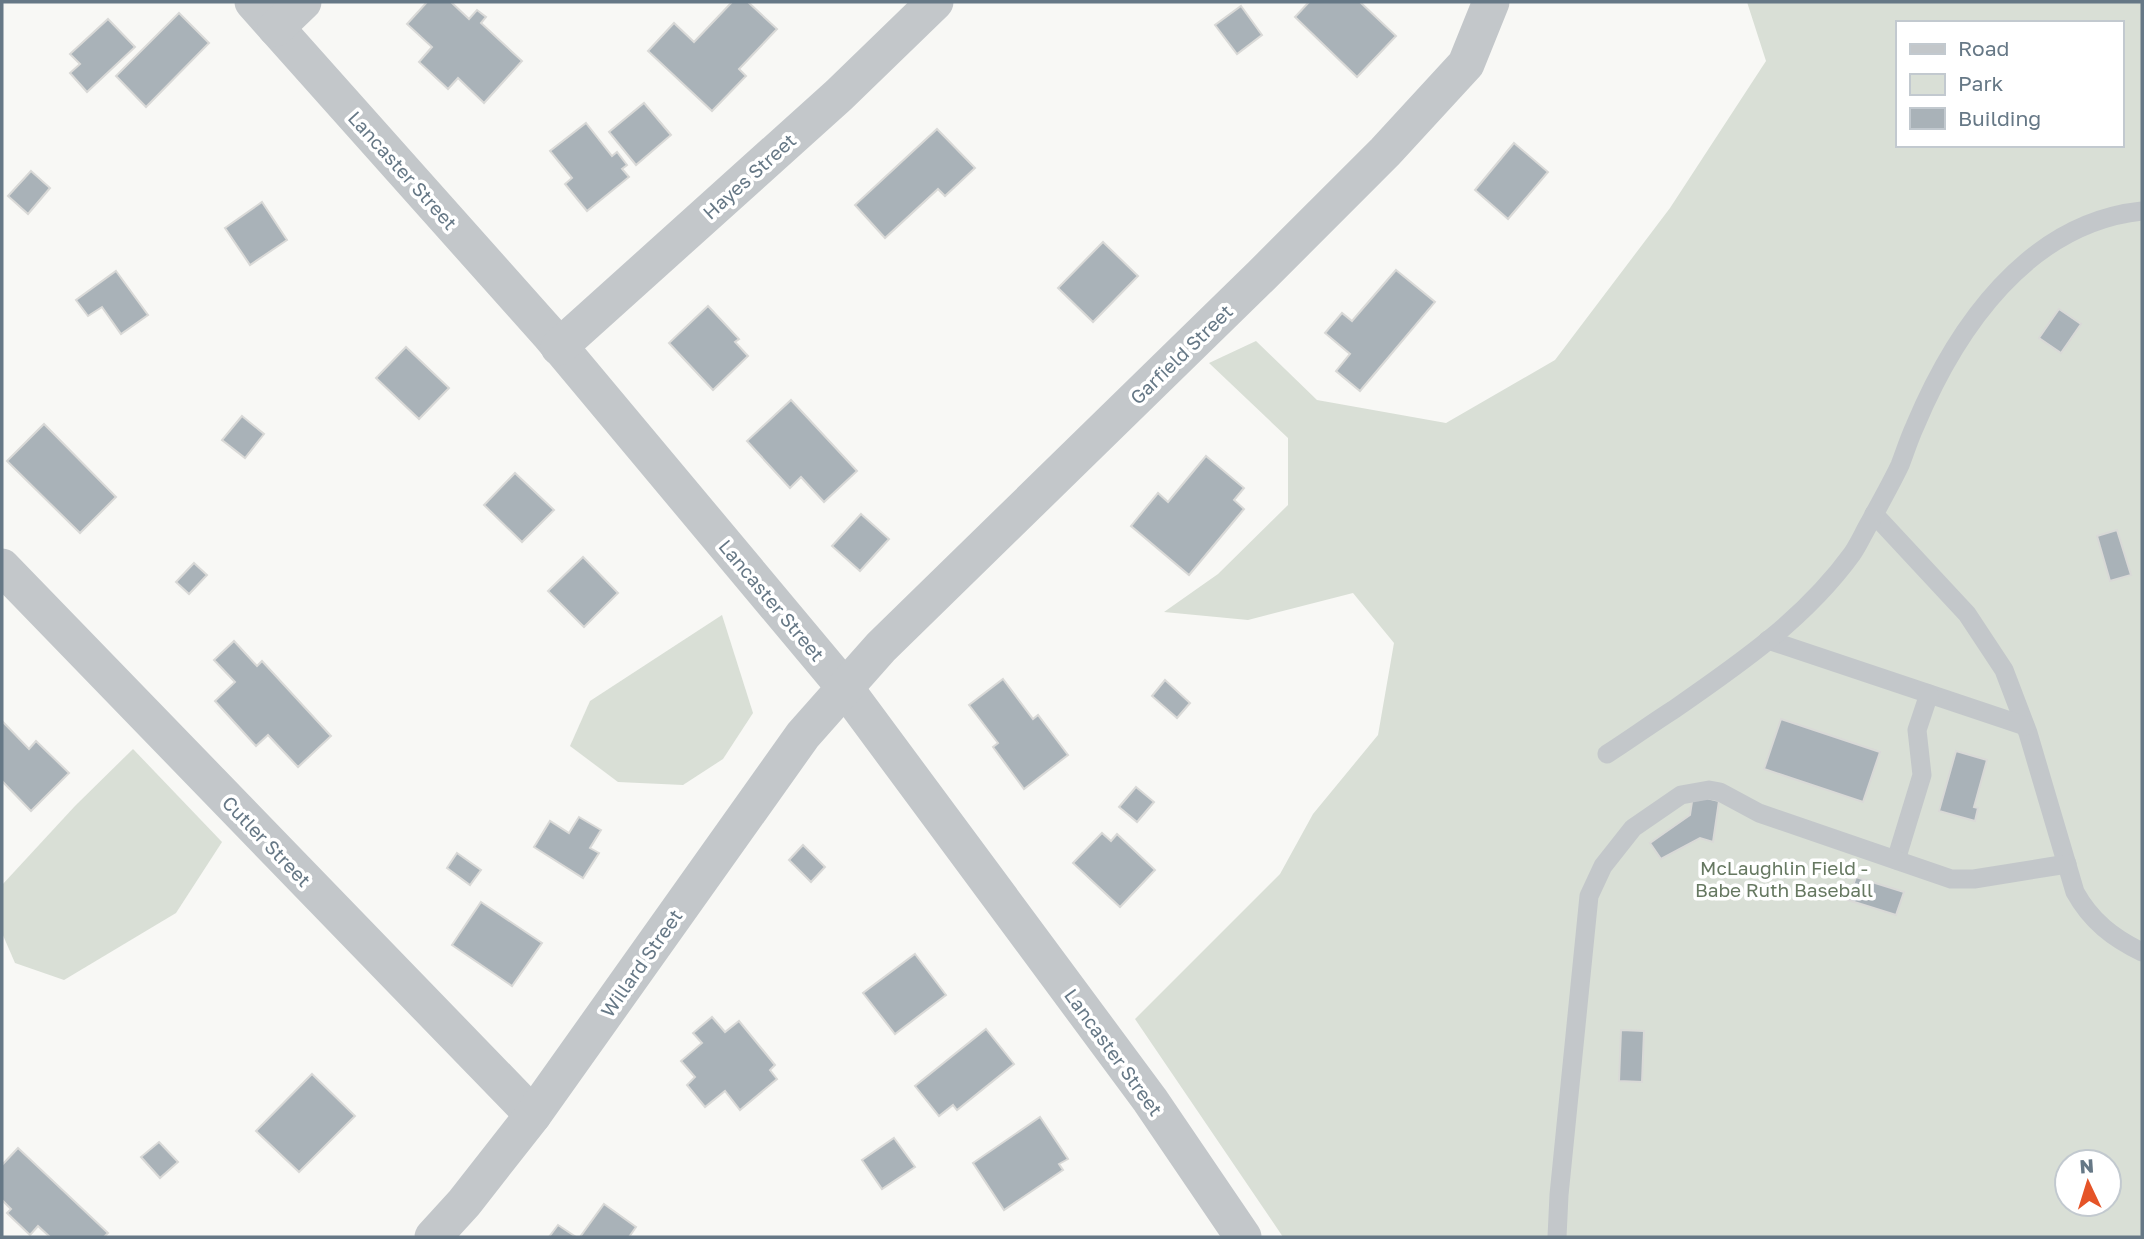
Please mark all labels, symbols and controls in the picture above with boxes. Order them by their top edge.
legend [1896,21,2123,147]
text: Road [1958,35,2009,61]
text: Park [1958,70,2004,96]
text: Building [1958,105,2041,131]
street label: Lancaster Street [344,106,462,234]
street label: Hayes Street [698,128,800,224]
street label: Garfield Street [1125,299,1237,409]
street label: Lancaster Street [714,535,830,665]
street label: Cutler Street [218,791,316,891]
park label: McLaughlin Field - Babe Ruth Baseball [1695,856,1873,901]
street label: Willard Street [595,905,687,1021]
street label: Lancaster Street [1060,984,1168,1120]
north arrow [2053,1148,2123,1218]
text: N [2079,1154,2095,1178]

